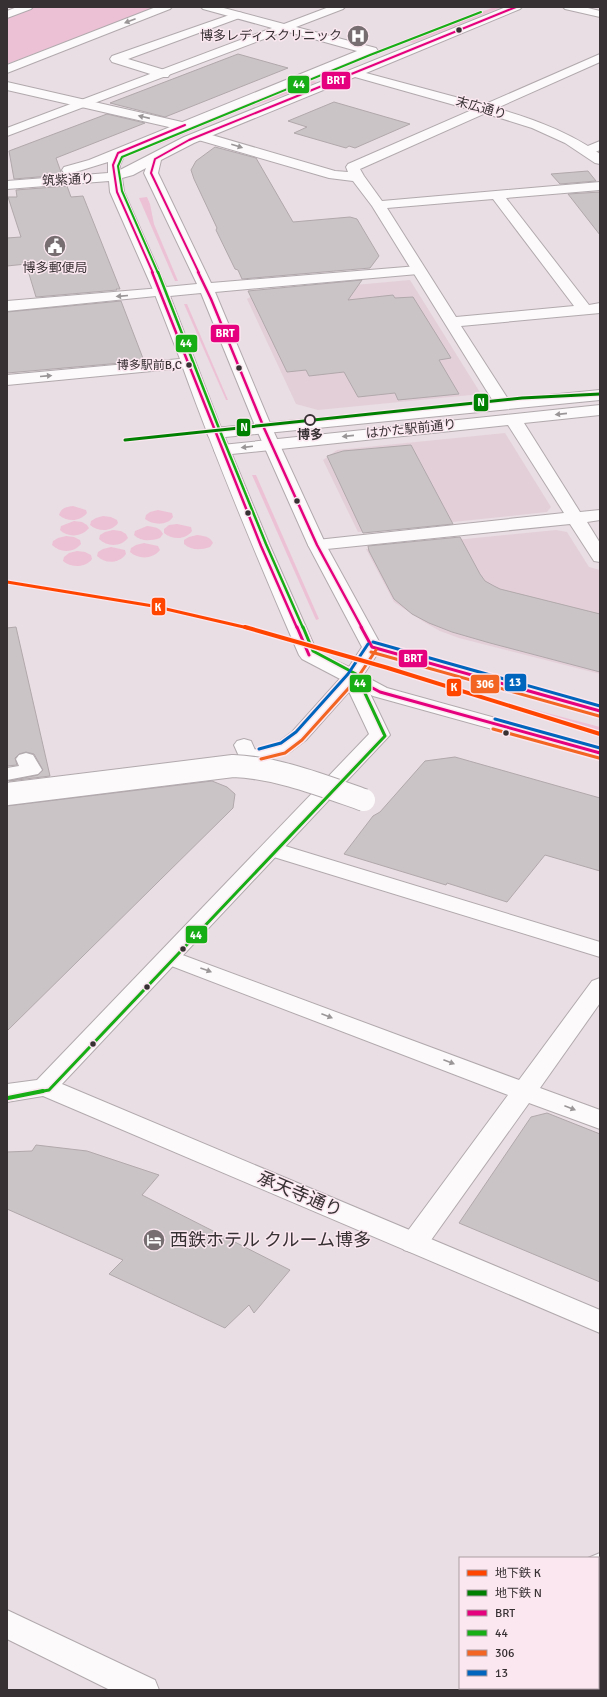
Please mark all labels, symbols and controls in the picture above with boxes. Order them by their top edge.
one-way arrow [124,19,136,25]
hospital icon: 博多レディスクリニック [345,23,371,49]
unlabelled marker [454,25,464,35]
place label: 博多レディスクリニック [200,28,342,44]
line badge: BRT [321,71,351,90]
text: BRT [326,74,346,87]
line badge: 44 [287,75,310,94]
text: 44 [293,78,305,91]
street label: 末広通り [454,93,508,123]
one-way arrow [138,114,150,120]
one-way arrow [231,143,243,149]
street label: 筑紫通り [42,171,94,189]
public building icon: 博多郵便局 [42,233,68,259]
place label: 博多郵便局 [22,260,88,276]
one-way arrow [116,292,128,299]
line badge: BRT [210,324,240,343]
text: BRT [215,327,235,340]
line badge: 44 [175,334,198,353]
text: 44 [180,337,192,350]
place label: 博多駅前B,C [117,358,182,373]
marker: 博多駅前B,C [184,360,194,370]
unlabelled marker [234,363,244,373]
one-way arrow [40,373,52,380]
line badge: N [473,393,489,412]
text: N [477,396,485,409]
one-way arrow [555,411,567,418]
marker: 博多 [304,414,316,426]
street label: はかた駅前通り [365,416,457,442]
line badge: N [236,418,251,437]
text: N [240,421,248,434]
place label: 博多 [297,427,323,443]
one-way arrow [342,433,354,439]
one-way arrow [241,444,253,451]
unlabelled marker [292,496,302,506]
unlabelled marker [243,508,253,518]
line badge: K [151,597,166,616]
text: K [155,601,162,614]
line badge: BRT [398,649,428,668]
text: BRT [403,652,423,665]
line badge: 13 [504,673,527,692]
line badge: 44 [349,674,372,693]
line badge: 306 [470,674,500,694]
text: 13 [509,676,521,689]
text: 44 [354,677,366,690]
line badge: K [446,678,462,697]
text: 306 [476,678,494,691]
text: K [451,681,458,694]
unlabelled marker [501,728,511,738]
line badge: 44 [185,925,208,944]
text: 44 [190,929,202,942]
unlabelled marker [178,944,188,954]
one-way arrow [200,967,212,973]
unlabelled marker [142,982,152,992]
one-way arrow [322,1013,334,1019]
unlabelled marker [88,1039,98,1049]
one-way arrow [443,1060,455,1066]
one-way arrow [565,1106,577,1112]
street label: 承天寺通り [254,1166,346,1222]
hotel icon: 西鉄ホテル クルーム博多 [141,1227,167,1253]
place label: 西鉄ホテル クルーム博多 [170,1229,371,1251]
legend [459,1557,599,1689]
text: 地下鉄 K [495,1566,541,1581]
text: 地下鉄 N [495,1586,542,1601]
text: BRT [495,1606,515,1621]
text: 44 [495,1626,508,1641]
text: 306 [495,1646,514,1661]
text: 13 [495,1666,508,1681]

